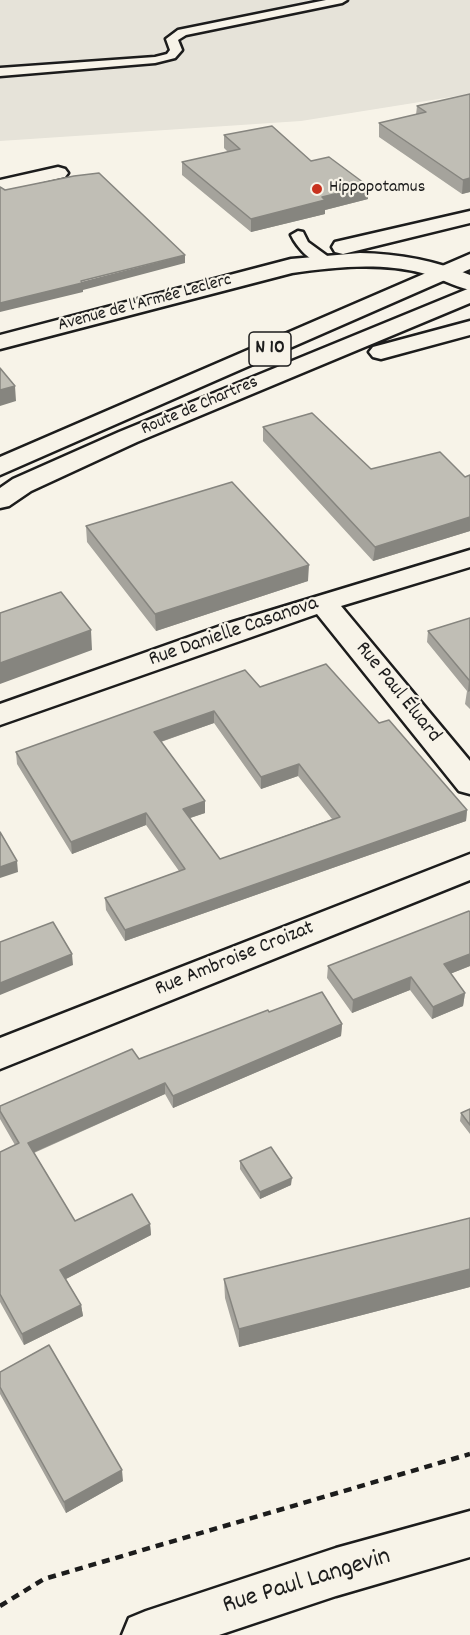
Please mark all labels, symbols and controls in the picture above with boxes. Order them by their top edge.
place label: Hippopotamus [329,178,425,200]
marker: Hippopotamus [310,182,324,196]
street label: Avenue de l'Armée Leclerc [56,270,234,338]
road number: N 10 [249,332,291,366]
street label: Route de Chartres [138,373,262,441]
street label: Rue Danielle Casanova [146,592,322,674]
street label: Rue Paul Éluard [349,637,445,749]
street label: Rue Ambroise Croizat [152,917,318,1003]
street label: Rue Paul Langevin [219,1543,395,1623]

